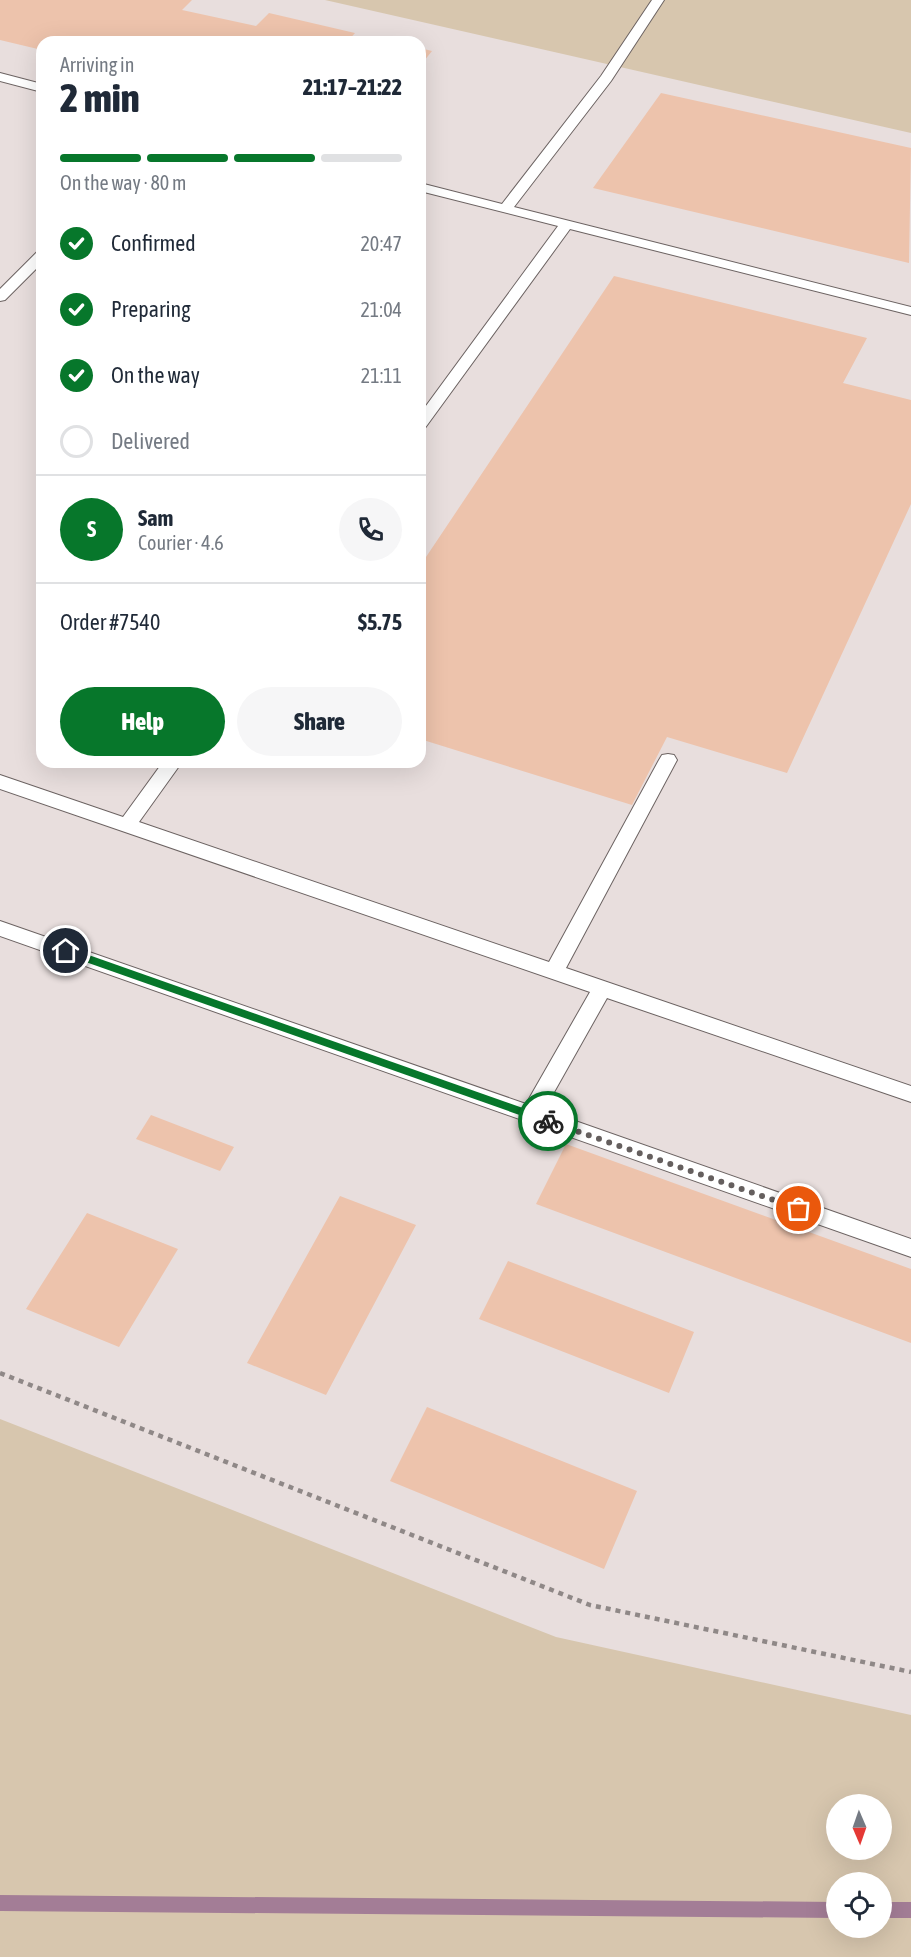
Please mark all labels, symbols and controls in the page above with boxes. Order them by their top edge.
text: Arriving in [60,53,134,76]
text: 21:17–21:22 [303,74,402,100]
text: 2 min [60,76,140,120]
text: On the way · 80 m [60,171,186,194]
icon: check [60,227,93,260]
text: Confirmed [111,230,196,256]
text: 20:47 [360,232,402,255]
icon: check [60,293,93,326]
text: Preparing [111,296,191,322]
text: 21:04 [360,298,402,321]
icon: check [60,359,93,392]
text: On the way [111,362,200,388]
text: 21:11 [361,364,402,387]
text: Delivered [111,428,190,454]
button: phone [339,498,402,561]
text: Sam [138,505,173,531]
text: S [87,516,96,542]
text: Courier · 4.6 [138,531,224,554]
text: Order #7540 [60,609,160,635]
text: $5.75 [358,609,402,635]
button: Help [60,687,225,756]
button: Share [237,687,402,756]
pin [40,925,91,976]
icon: home [49,934,82,967]
courier [518,1091,578,1151]
icon: bike [532,1105,565,1138]
pin [773,1183,824,1234]
icon: bag [782,1192,815,1225]
north arrow [826,1794,892,1860]
map controls [826,1794,892,1938]
button: locate [826,1872,892,1938]

